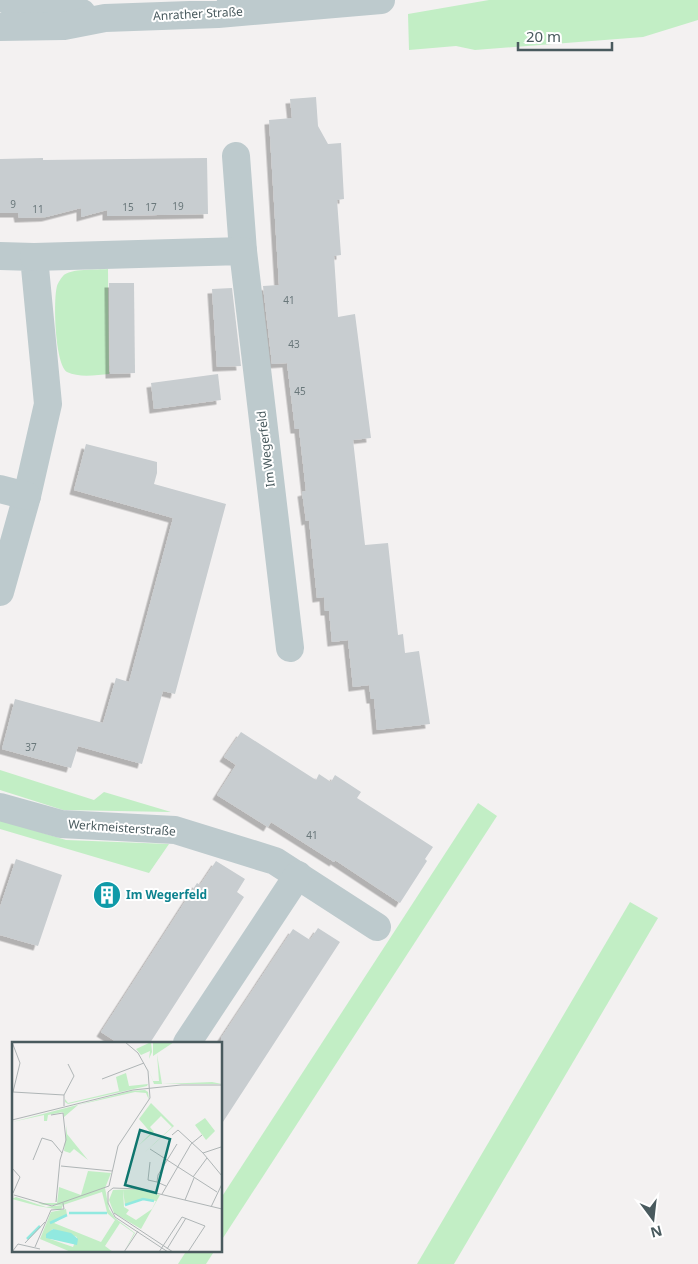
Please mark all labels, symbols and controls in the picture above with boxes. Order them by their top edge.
street label: Anrather Straße [153,3,243,24]
scale bar [518,20,612,52]
text: 20 m [526,26,561,46]
house number: 9 [10,197,16,211]
house number: 19 [172,199,184,213]
house number: 15 [122,200,134,214]
house number: 17 [145,200,157,214]
house number: 11 [32,202,44,216]
house number: 41 [283,293,295,307]
house number: 43 [288,337,300,351]
house number: 45 [294,384,306,398]
street label: Im Wegerfeld [252,410,279,488]
house number: 37 [25,740,37,754]
street label: Werkmeisterstraße [68,815,177,840]
house number: 41 [306,828,318,842]
building icon: Im Wegerfeld [92,880,122,910]
place label: Im Wegerfeld [126,886,207,903]
inset map [12,1042,222,1252]
north arrow [628,1194,678,1244]
text: N [649,1221,664,1243]

